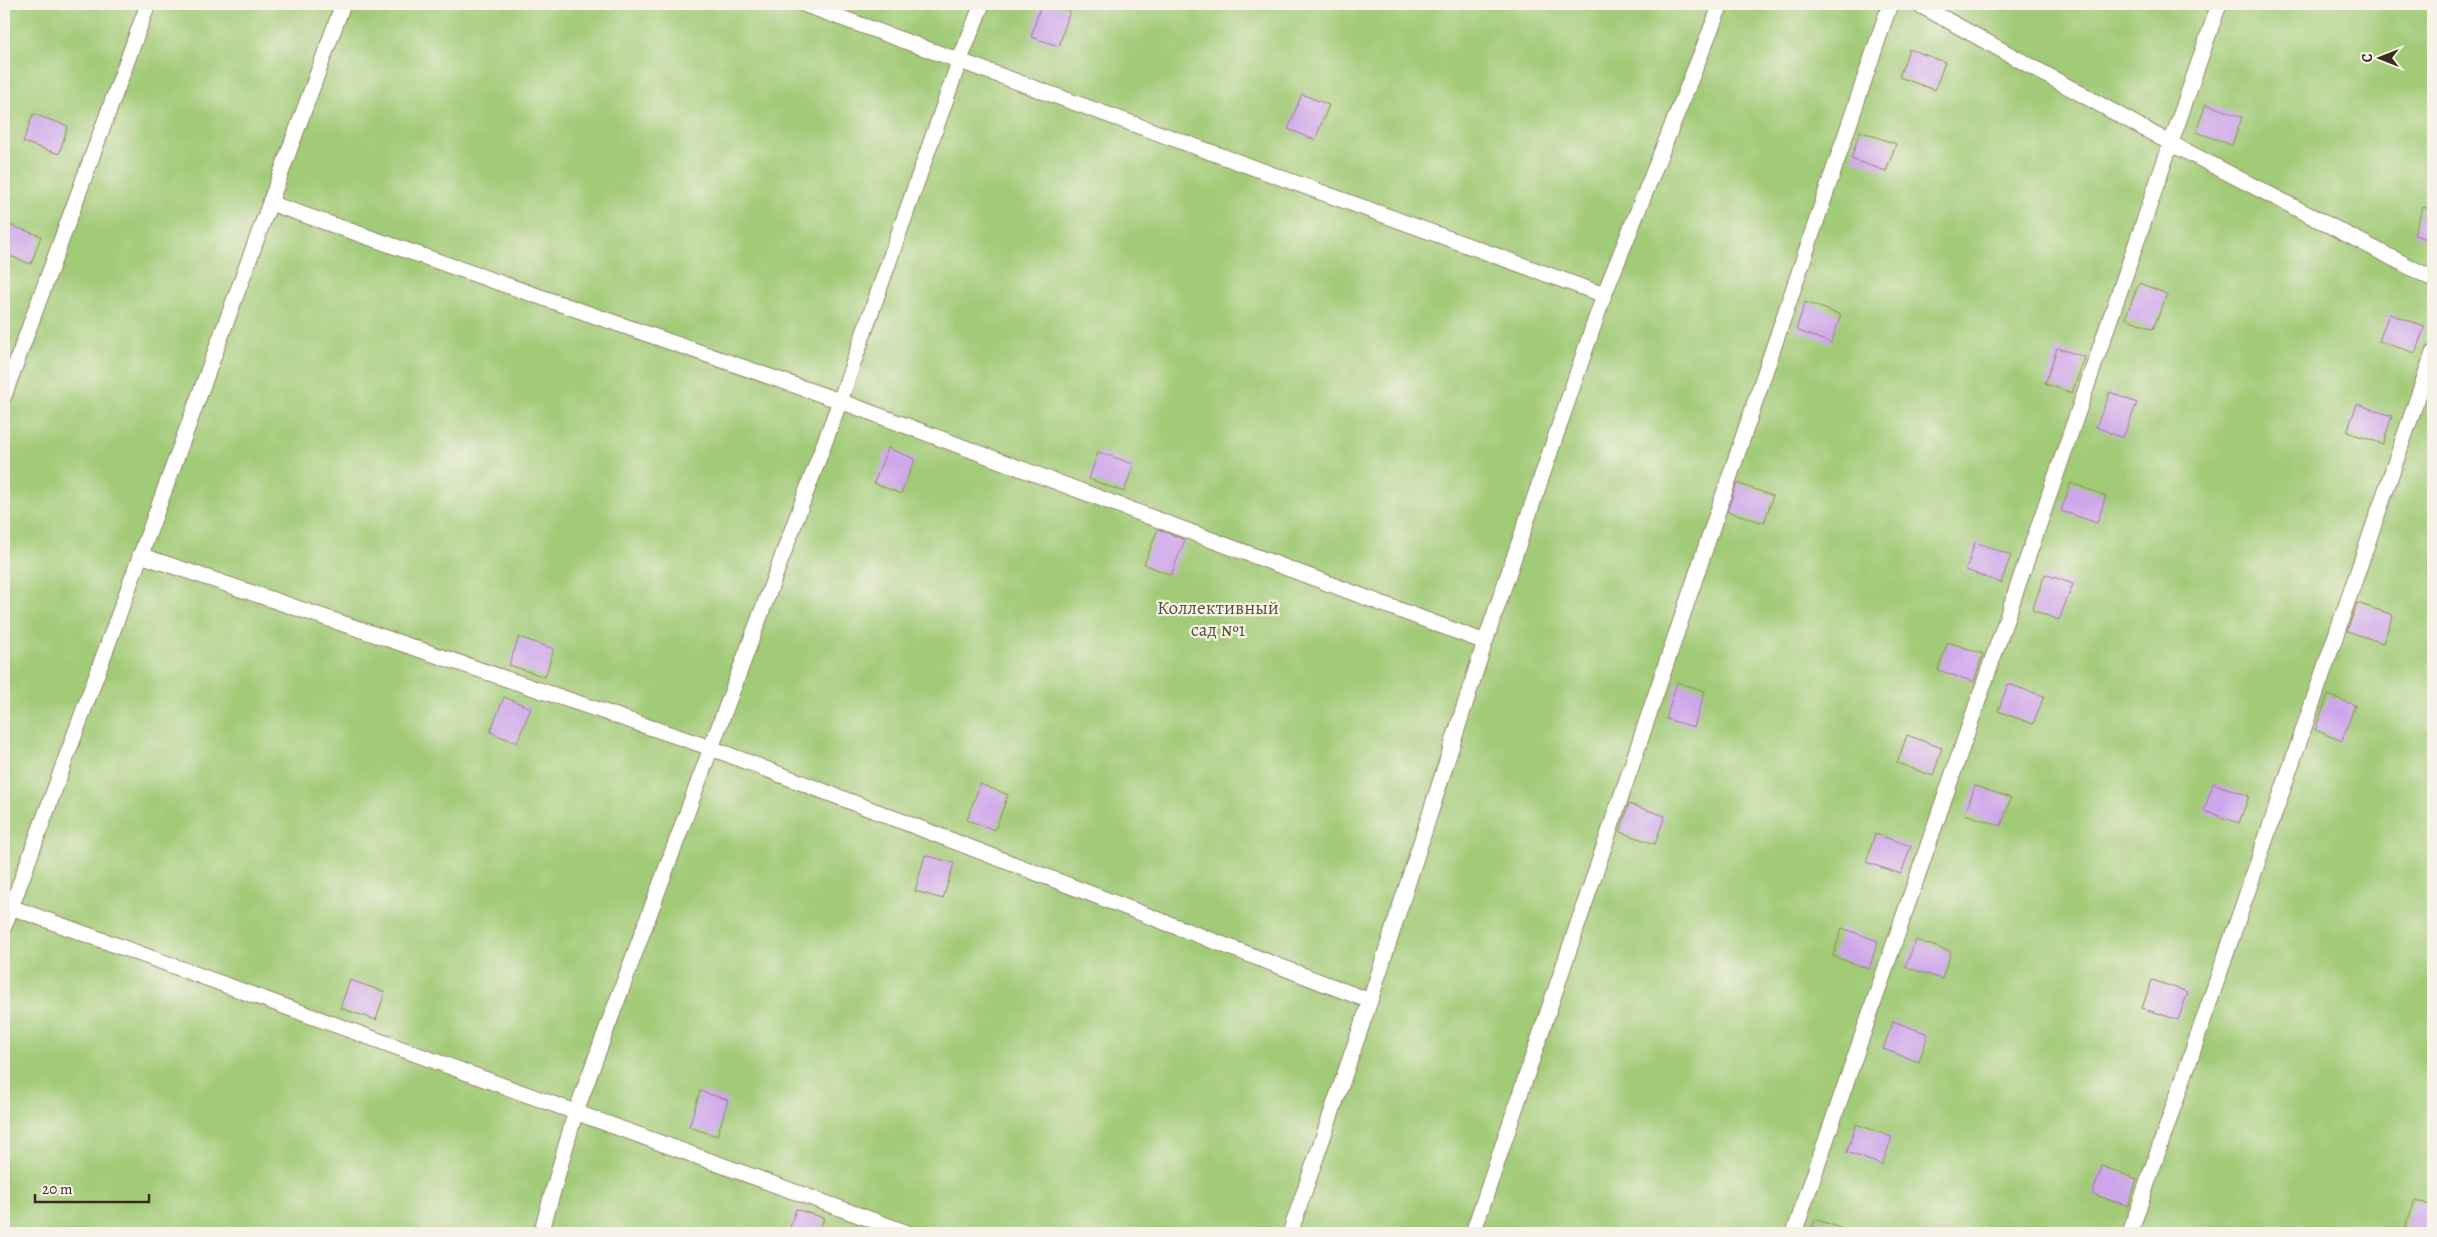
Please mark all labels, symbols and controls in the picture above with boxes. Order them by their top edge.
north arrow [2354,32,2404,82]
text: С [2358,53,2377,62]
park label: Коллективный сад №1 [1157,595,1279,643]
scale bar [35,1172,149,1204]
text: 20 m [42,1179,73,1199]

